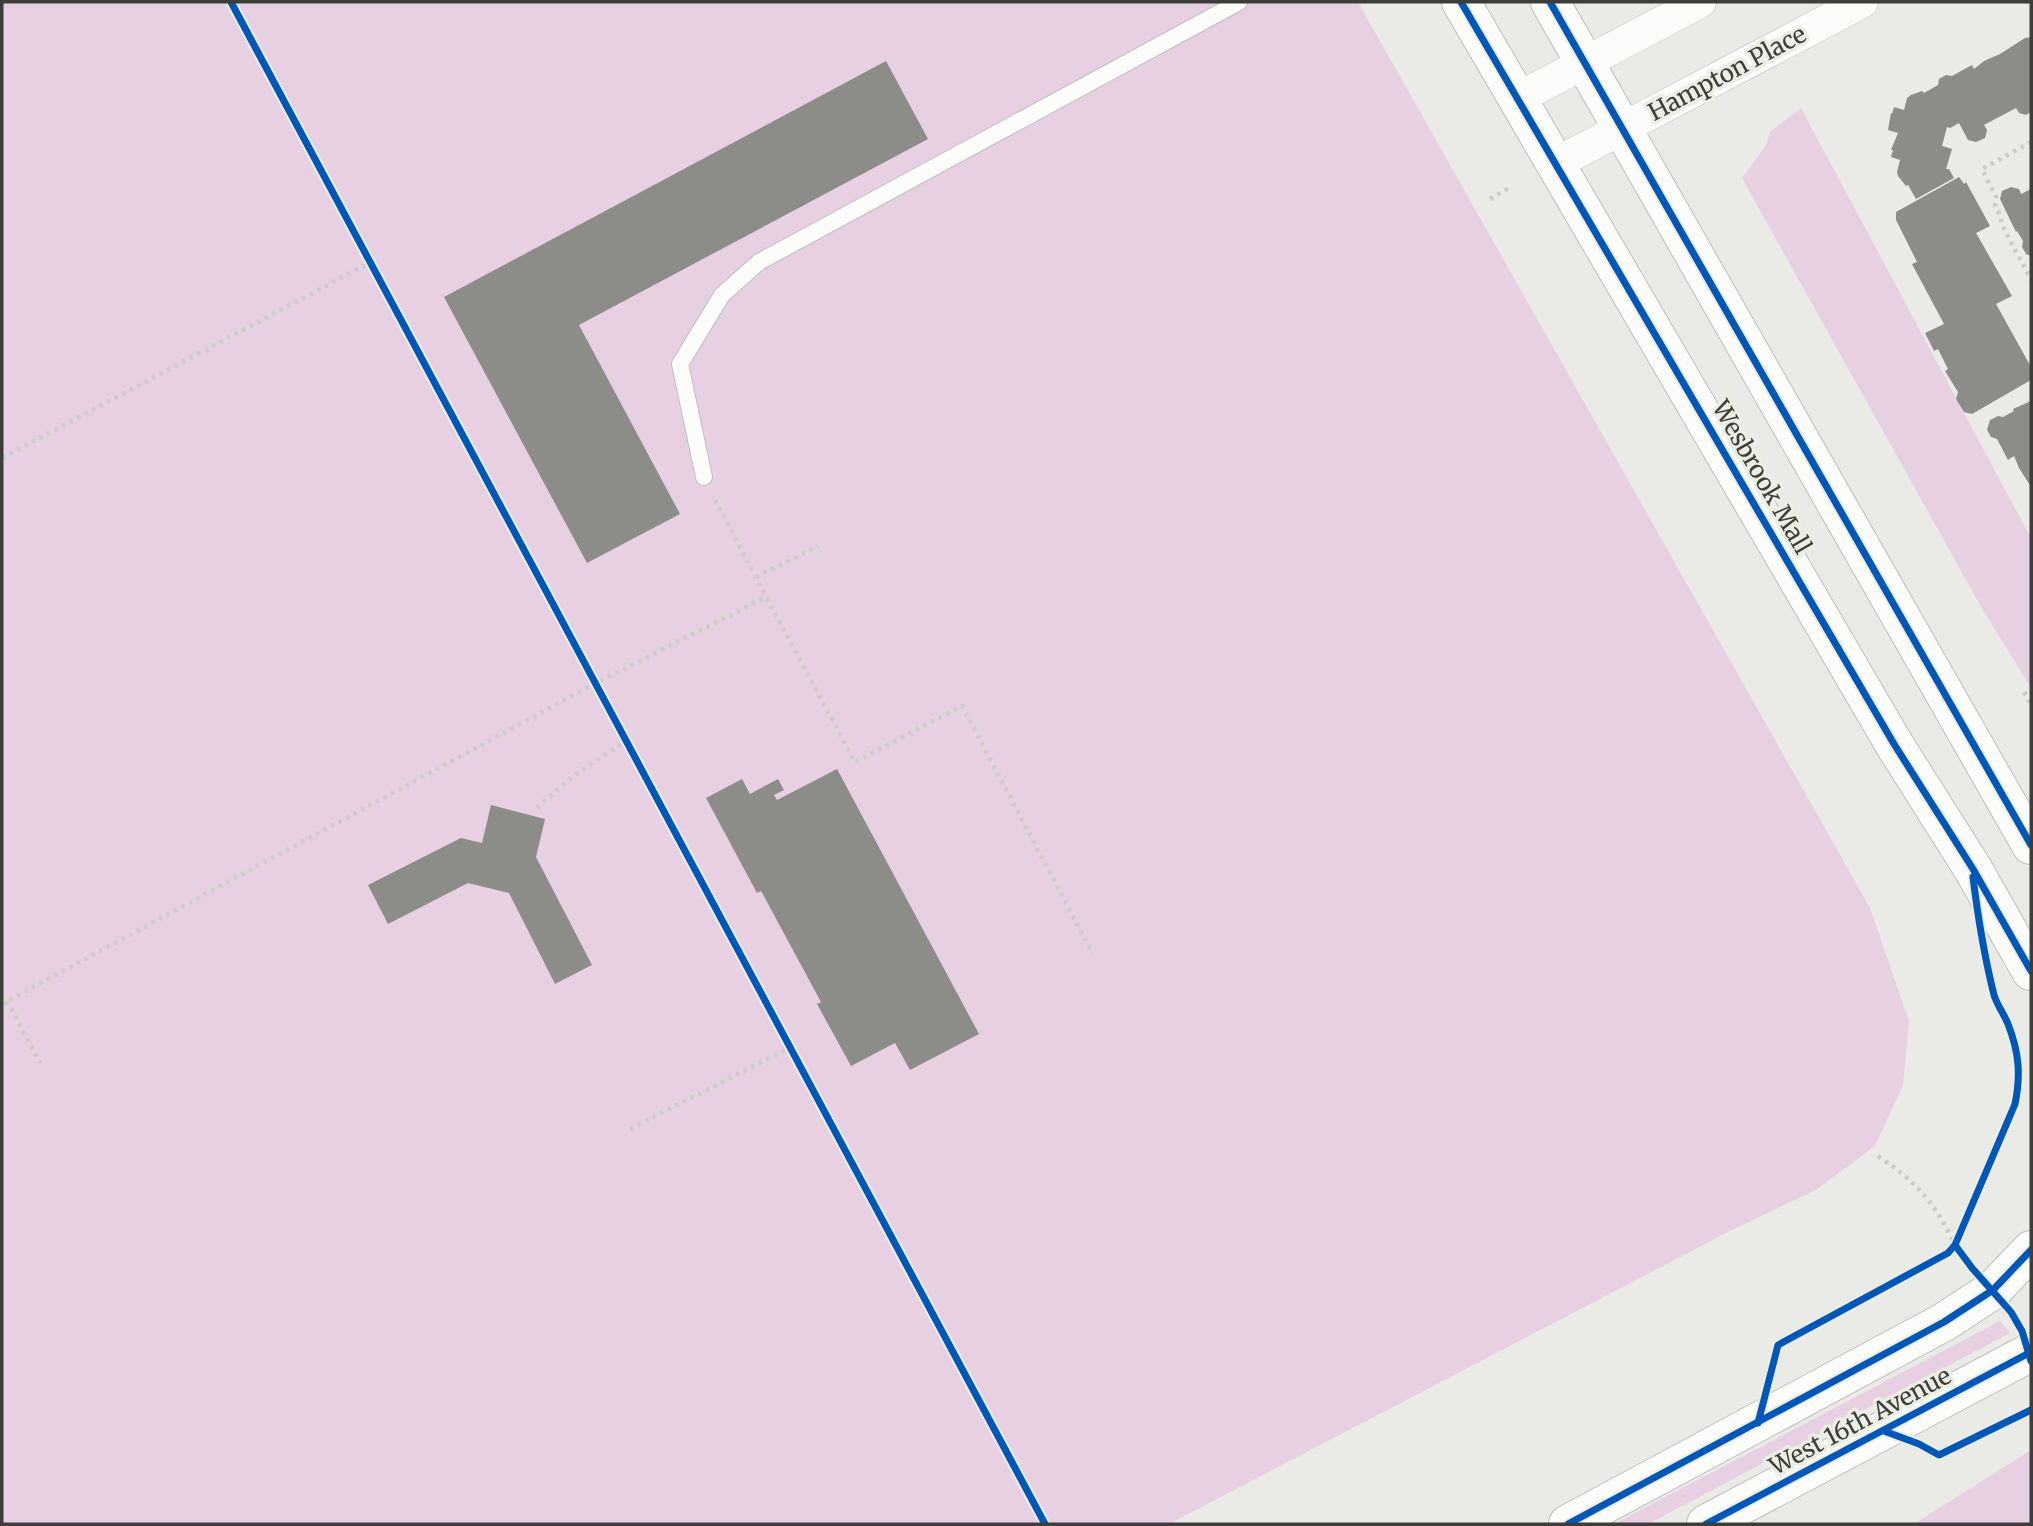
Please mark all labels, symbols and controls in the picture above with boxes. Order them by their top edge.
street label: Hampton Place [1643,18,1811,128]
street label: Wesbrook Mall [1705,394,1819,559]
street label: West 16th Avenue [1763,1360,1956,1482]

